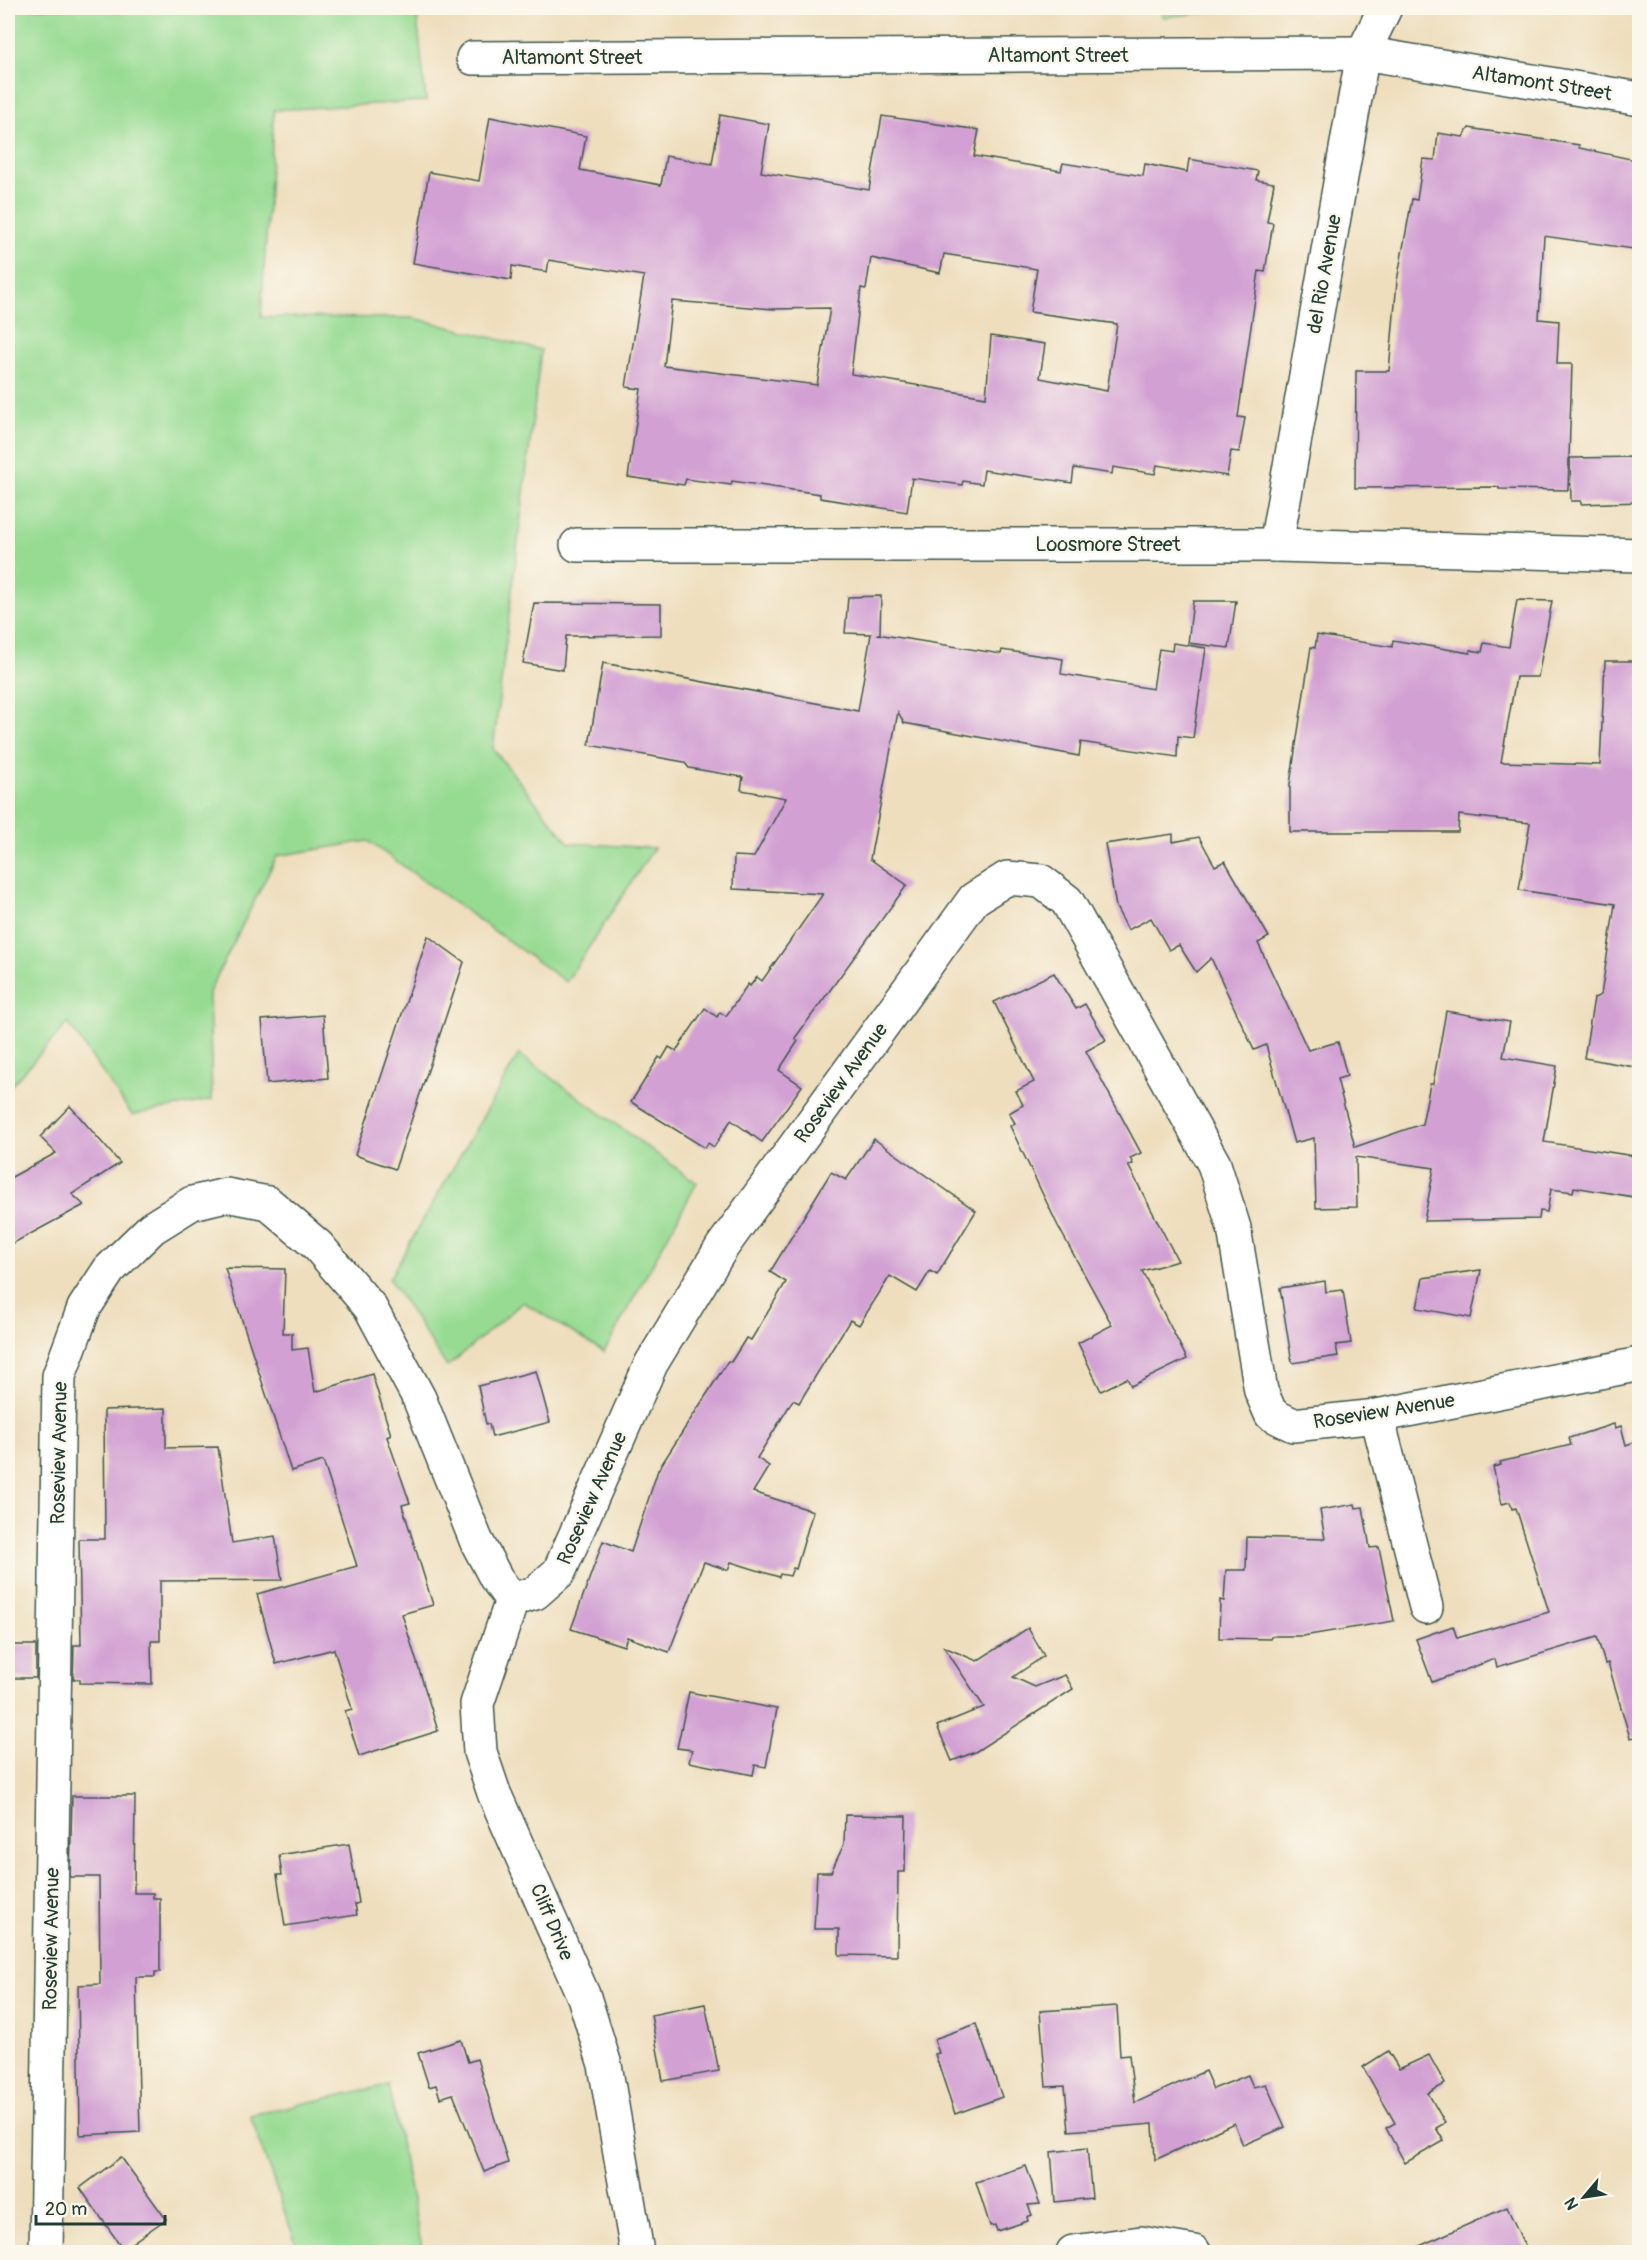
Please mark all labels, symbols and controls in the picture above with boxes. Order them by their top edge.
street label: Altamont Street [987,43,1130,68]
street label: Altamont Street [501,45,644,70]
street label: Altamont Street [1470,60,1615,107]
street label: del Rio Avenue [1301,212,1347,336]
street label: Loosmore Street [1035,532,1182,557]
street label: Roseview Avenue [789,1018,893,1148]
street label: Roseview Avenue [45,1381,73,1525]
street label: Roseview Avenue [1311,1387,1457,1435]
street label: Roseview Avenue [552,1428,633,1568]
street label: Roseview Avenue [37,1867,65,2011]
street label: Cliff Drive [525,1880,579,1964]
north arrow [1554,2167,1614,2227]
scale bar [36,2188,165,2226]
text: N [1560,2194,1583,2213]
text: 20 m [45,2198,87,2221]

